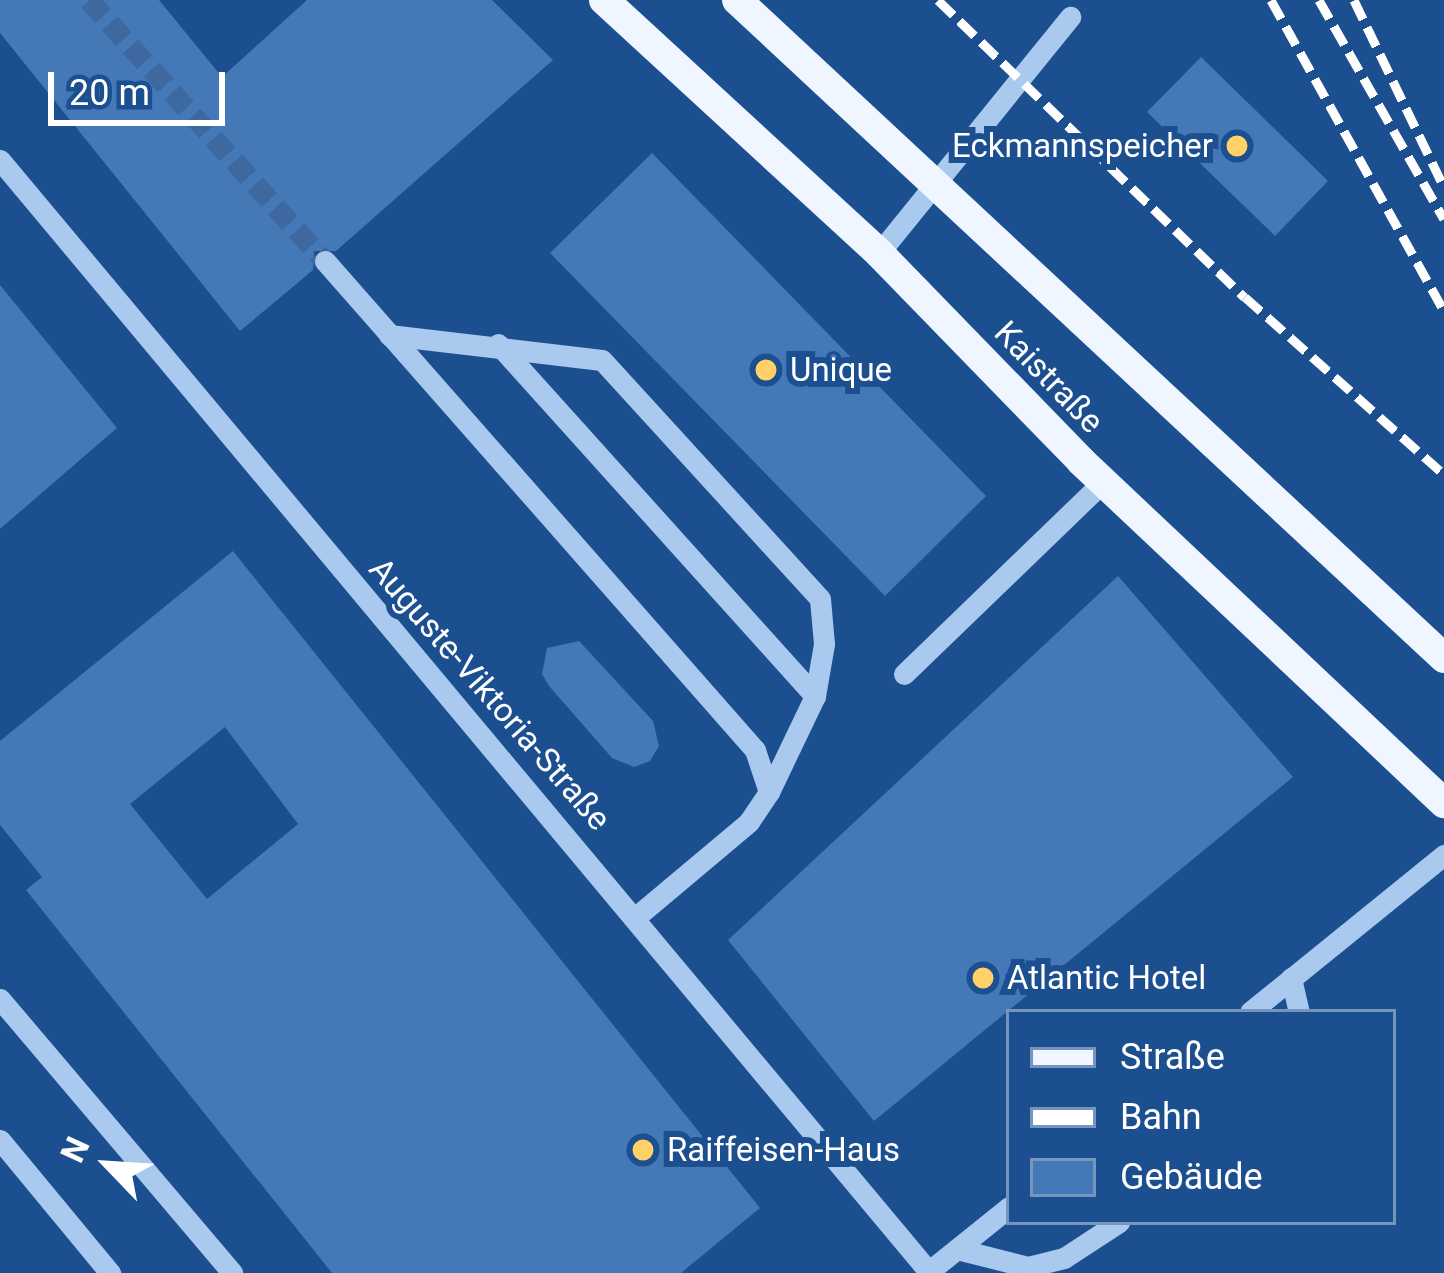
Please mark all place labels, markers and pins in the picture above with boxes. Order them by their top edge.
place label: Eckmannspeicher [952,126,1213,166]
marker: Eckmannspeicher [1224,133,1250,159]
place label: Unique [790,350,892,390]
marker: Unique [753,357,779,383]
place label: Atlantic Hotel [1007,958,1206,998]
marker: Atlantic Hotel [970,965,996,991]
place label: Raiffeisen-Haus [667,1130,900,1170]
marker: Raiffeisen-Haus [630,1137,656,1163]

